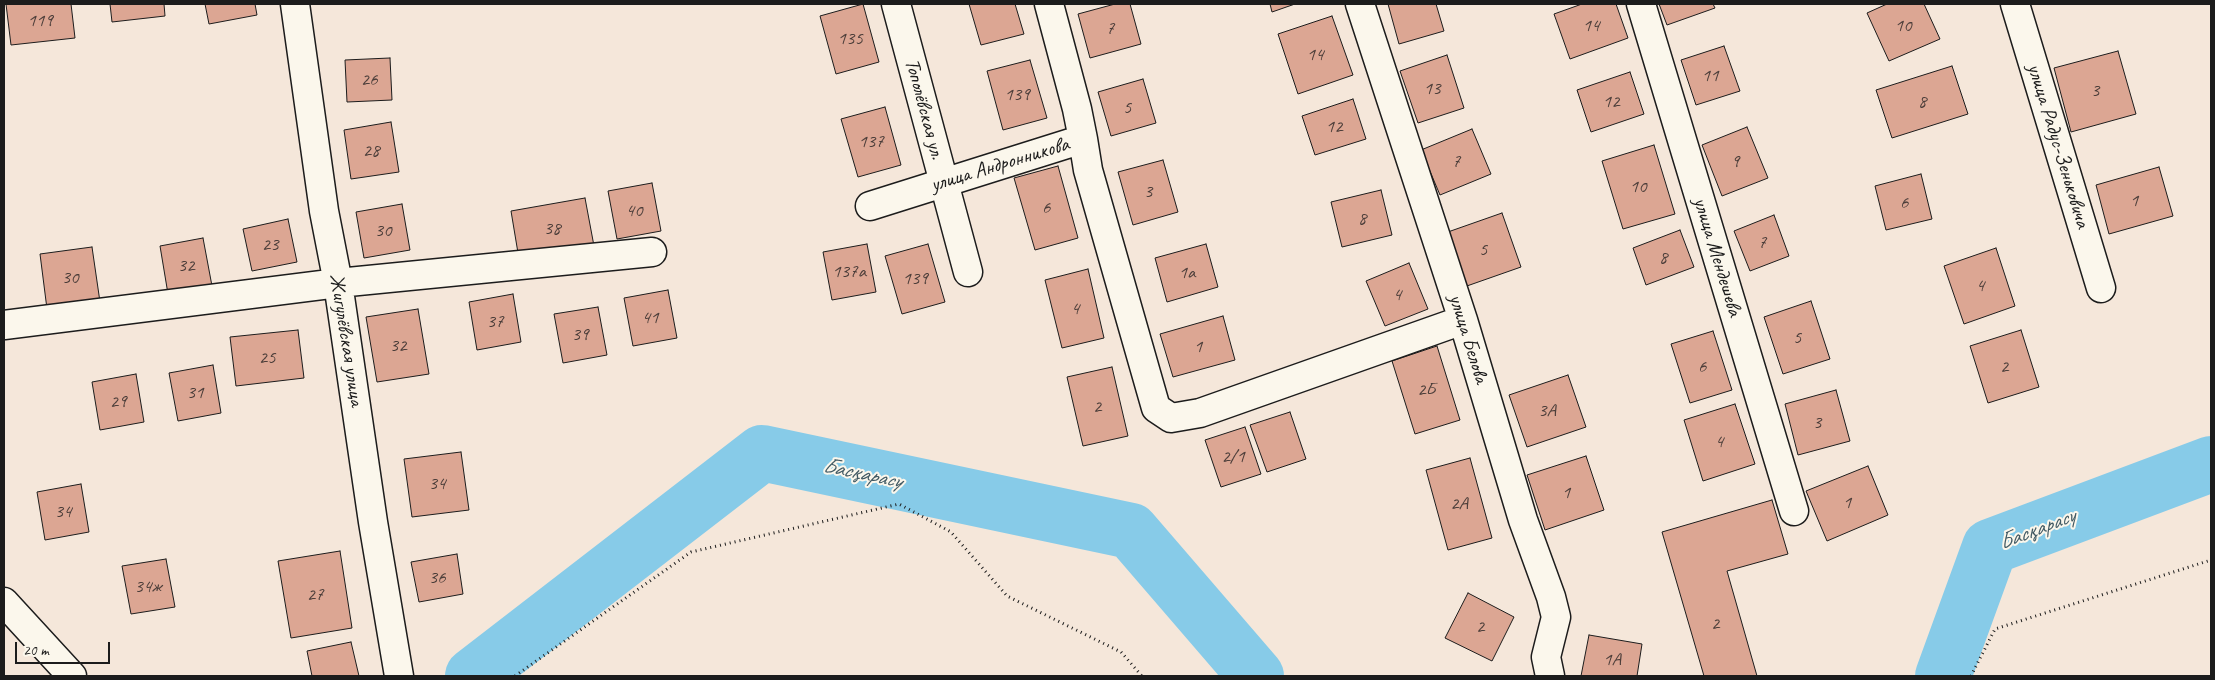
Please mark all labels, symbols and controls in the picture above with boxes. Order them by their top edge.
house number: 119 [27,10,53,32]
house number: 14 [1582,15,1600,37]
house number: 10 [1894,15,1912,37]
house number: 7 [1106,18,1114,40]
house number: 135 [837,28,863,50]
house number: 14 [1306,44,1324,66]
street label: Тополёвская ул. [898,56,950,162]
street label: улица Радус-Зеньковича [2021,61,2095,231]
house number: 11 [1701,65,1719,87]
house number: 26 [360,69,378,91]
house number: 13 [1423,78,1441,100]
house number: 3 [2091,80,2099,102]
house number: 139 [1004,84,1030,106]
house number: 12 [1602,91,1620,113]
house number: 8 [1918,91,1926,113]
house number: 5 [1123,97,1131,119]
house number: 12 [1325,116,1343,138]
house number: 137 [858,131,884,153]
street label: улица Андронникова [928,132,1072,198]
house number: 28 [362,140,380,162]
house number: 7 [1452,151,1460,173]
house number: 9 [1731,151,1739,173]
house number: 10 [1629,176,1647,198]
house number: 3 [1144,181,1152,203]
house number: 1 [2130,190,2138,212]
house number: 6 [1900,192,1908,214]
street label: улица Мендешева [1687,194,1747,320]
house number: 6 [1042,197,1050,219]
house number: 40 [625,200,643,222]
house number: 8 [1358,208,1366,230]
house number: 38 [543,218,561,240]
house number: 30 [374,220,392,242]
house number: 7 [1758,232,1766,254]
house number: 23 [261,234,279,256]
house number: 5 [1479,239,1487,261]
house number: 8 [1659,247,1667,269]
house number: 32 [177,255,195,277]
house number: 137а [832,261,866,283]
house number: 1а [1179,262,1195,284]
house number: 30 [61,267,79,289]
house number: 139 [902,268,928,290]
street label: Жигулёвская улица [323,272,369,408]
house number: 4 [1976,275,1984,297]
house number: 4 [1393,284,1401,306]
street label: улица Белова [1442,291,1494,387]
house number: 4 [1071,298,1079,320]
house number: 41 [641,307,659,329]
house number: 37 [486,311,504,333]
house number: 39 [571,324,589,346]
house number: 5 [1793,327,1801,349]
house number: 32 [389,335,407,357]
house number: 1 [1194,336,1202,358]
house number: 25 [258,347,276,369]
house number: 6 [1698,356,1706,378]
house number: 2 [2000,356,2008,378]
house number: 2Б [1417,379,1435,401]
house number: 31 [186,382,204,404]
house number: 29 [109,391,127,413]
house number: 2 [1093,396,1101,418]
house number: 3А [1538,400,1556,422]
house number: 3 [1813,412,1821,434]
house number: 4 [1715,431,1723,453]
house number: 2/1 [1221,446,1245,468]
water label: Басқарасу [820,453,904,495]
house number: 34 [428,473,446,495]
house number: 1 [1562,482,1570,504]
house number: 1 [1843,492,1851,514]
house number: 2А [1450,493,1468,515]
house number: 34 [54,501,72,523]
water label: Басқарасу [1995,503,2079,557]
house number: 36 [428,567,446,589]
house number: 34ж [134,576,162,598]
house number: 27 [306,584,324,606]
house number: 2 [1711,613,1719,635]
house number: 2 [1476,616,1484,638]
scale bar [18,632,112,664]
text: 20 m [23,641,49,660]
house number: 1А [1603,649,1621,671]

